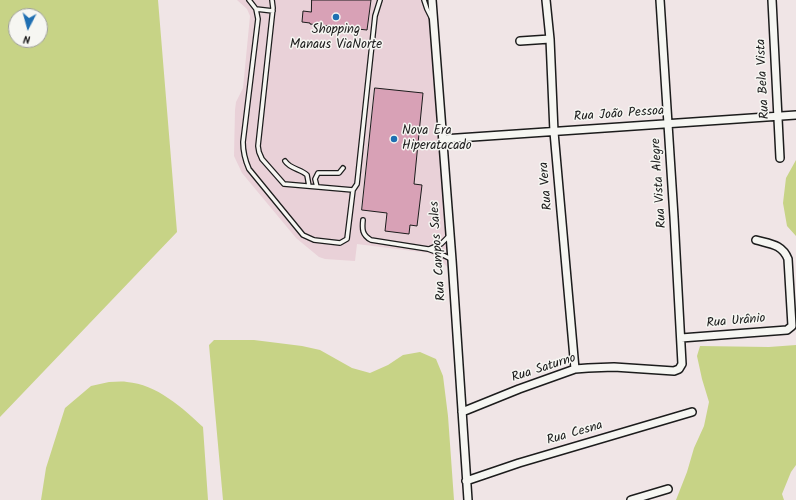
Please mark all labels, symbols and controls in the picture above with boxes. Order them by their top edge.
north arrow [8,8,48,48]
marker: Shopping Manaus ViaNorte [331,12,341,22]
place label: Shopping Manaus ViaNorte [290,23,382,54]
text: N [22,30,31,48]
street label: Rua Bela Vista [754,38,774,120]
street label: Rua João Pessoa [573,104,665,126]
place label: Nova Era Hiperatacado [402,124,472,155]
marker: Nova Era Hiperatacado [389,134,399,144]
street label: Rua Vista Alegre [649,137,671,229]
street label: Rua Vera [537,161,557,211]
street label: Rua Campos Sales [428,201,450,301]
street label: Rua Urânio [706,312,766,332]
street label: Rua Saturno [510,351,578,387]
street label: Rua Cesna [545,419,605,449]

